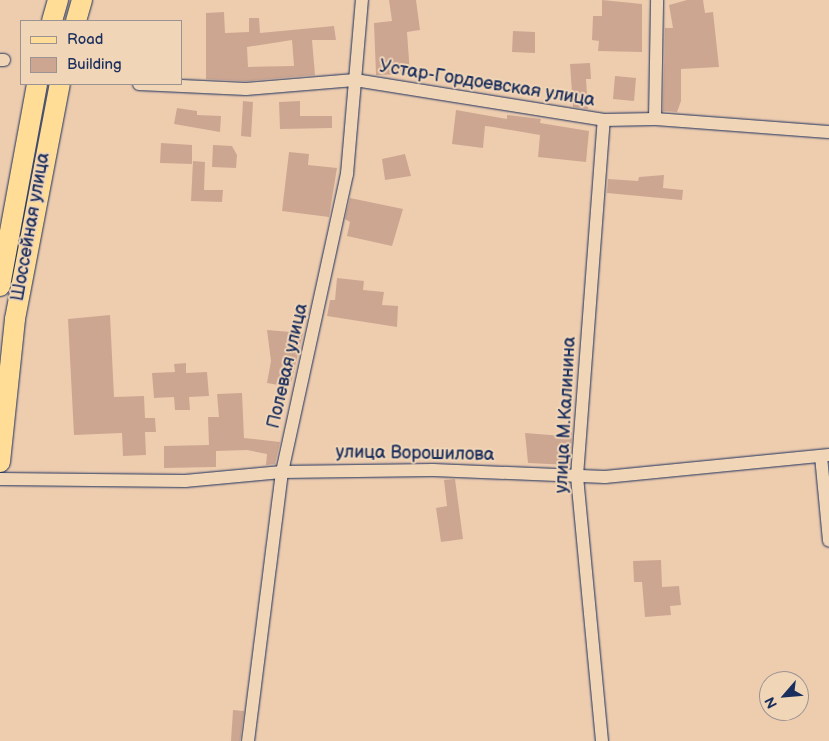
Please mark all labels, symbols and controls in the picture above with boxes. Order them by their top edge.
legend [20,20,182,85]
text: Road [67,30,103,49]
text: Building [67,55,122,74]
street label: Устар-Гордоевская улица [378,56,596,112]
street label: Шоссейная улица [7,151,55,303]
street label: Полевая улица [263,301,313,431]
street label: улица М.Калинина [551,336,581,494]
street label: улица Ворошилова [336,442,494,466]
north arrow [759,671,809,721]
text: N [761,694,781,711]

